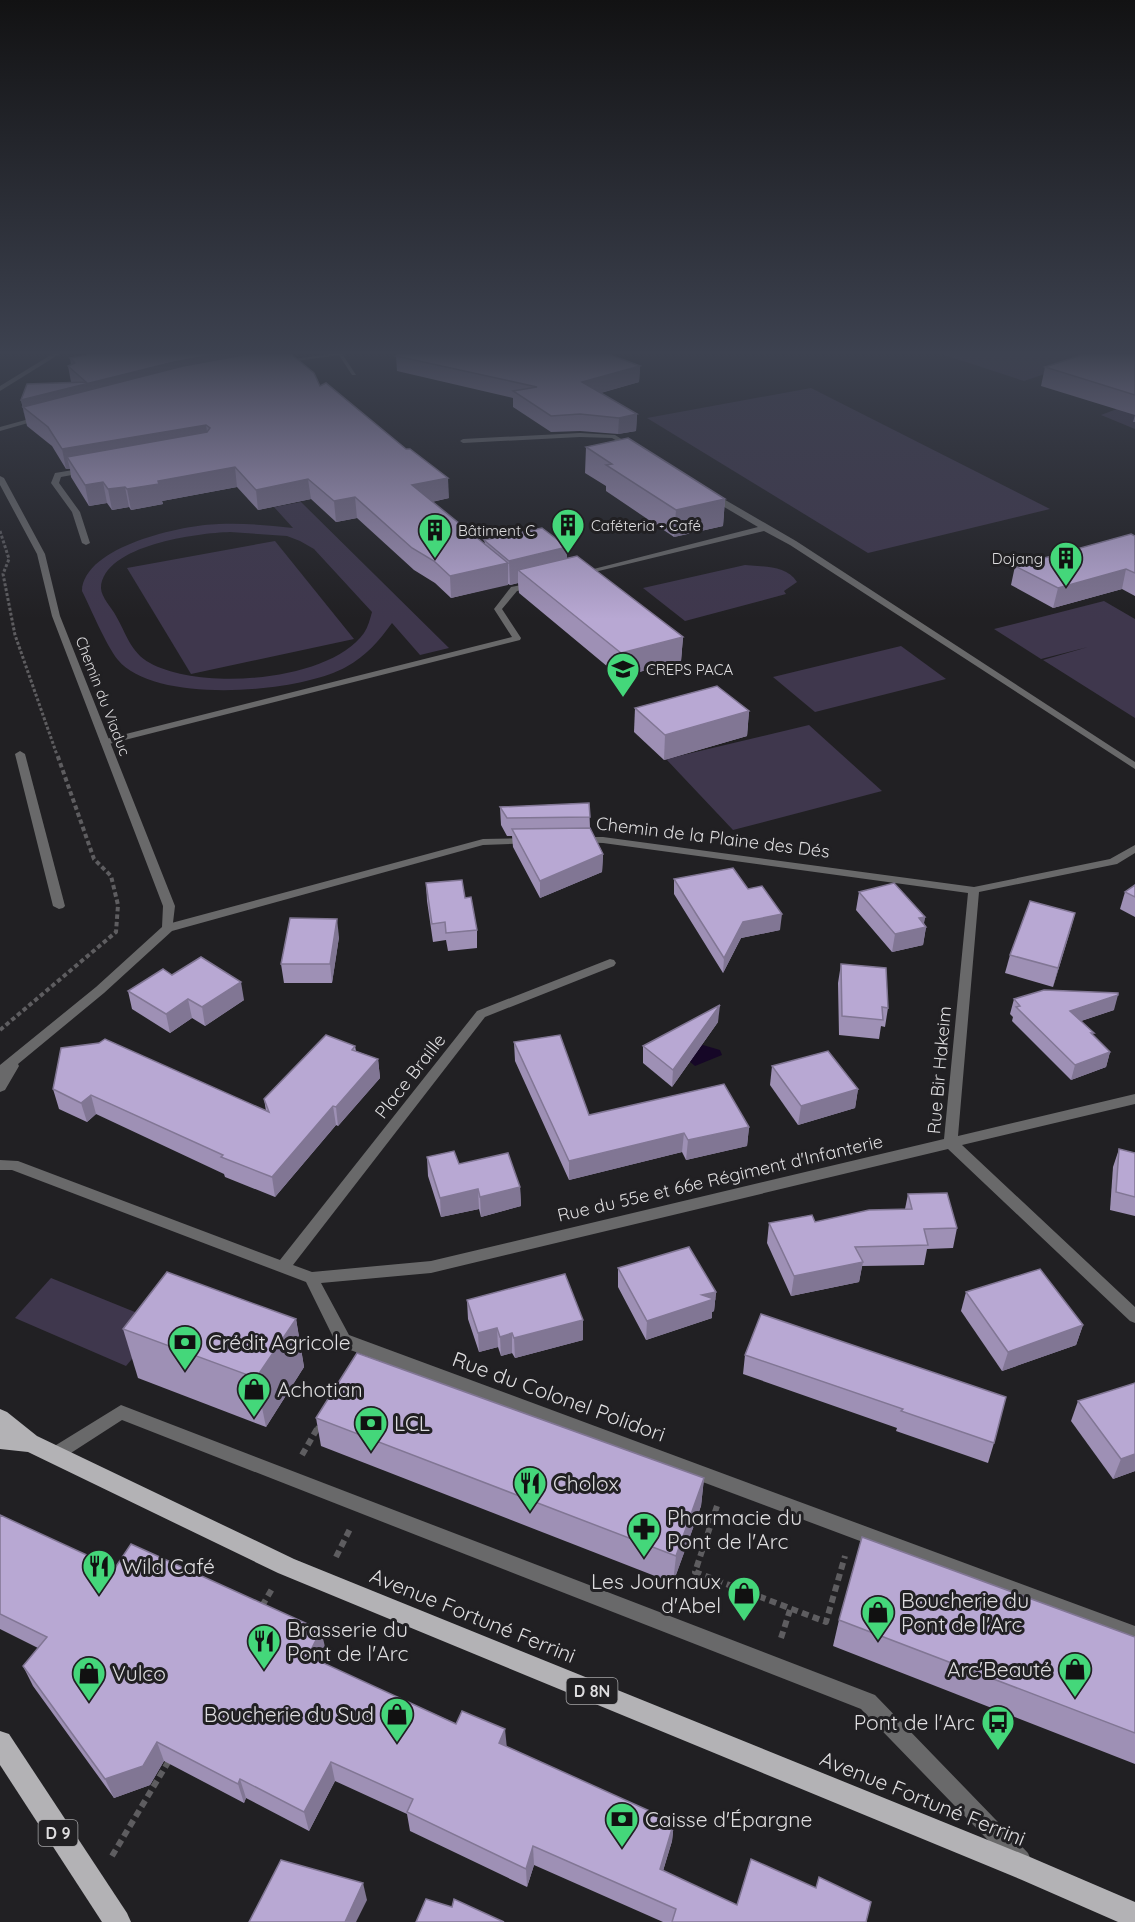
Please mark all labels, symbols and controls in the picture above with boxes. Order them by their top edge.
building icon: Caféteria - Café [550,507,586,554]
building icon: Bâtiment C [417,512,453,559]
place label: Caféteria - Café [591,516,701,535]
place label: Bâtiment C [458,521,535,540]
building icon: Dojang [1048,540,1084,587]
place label: Dojang [992,549,1043,568]
street label: Chemin du Viaduc [71,634,135,759]
school or university icon: CREPS PACA [605,651,641,698]
place label: CREPS PACA [646,660,734,679]
street label: Chemin de la Plaine des Dés [595,811,831,863]
street label: Rue Bir Hakeim [922,1005,956,1135]
street label: Place Braille [370,1029,450,1123]
street label: Rue du 55e et 66e Régiment d'Infanterie [555,1129,885,1227]
bank icon: Crédit Agricole [167,1324,203,1371]
place label: Crédit Agricole [208,1329,351,1355]
street label: Rue du Colonel Polidori [449,1345,669,1447]
shop icon: Achotian [236,1371,272,1418]
place label: Achotian [277,1376,363,1402]
bank icon: LCL [353,1405,389,1452]
place label: LCL [394,1410,430,1436]
restaurant icon: Cholox [512,1465,548,1512]
place label: Cholox [553,1470,619,1496]
place label: Pharmacie du Pont de l'Arc [667,1504,802,1554]
pharmacy icon: Pharmacie du Pont de l'Arc [626,1511,662,1558]
restaurant icon: Wild Café [81,1548,117,1595]
place label: Wild Café [122,1553,215,1579]
street label: Avenue Fortuné Ferrini [366,1562,580,1668]
place label: Les Journaux d'Abel [591,1568,721,1618]
shop icon: Les Journaux d'Abel [726,1575,762,1622]
place label: Boucherie du Pont de l'Arc [901,1587,1029,1637]
shop icon: Boucherie du Pont de l'Arc [860,1594,896,1641]
place label: Brasserie du Pont de l'Arc [287,1616,408,1666]
restaurant icon: Brasserie du Pont de l'Arc [246,1623,282,1670]
shop icon: Arc'Beauté [1057,1651,1093,1698]
shop icon: Vulco [71,1655,107,1702]
place label: Arc'Beauté [947,1656,1052,1682]
place label: Vulco [112,1660,166,1686]
road number: D 8N [566,1678,618,1704]
shop icon: Boucherie du Sud [379,1696,415,1743]
place label: Boucherie du Sud [204,1701,374,1727]
bus stop icon: Pont de l'Arc [980,1704,1016,1751]
place label: Pont de l'Arc [854,1709,975,1735]
street label: Avenue Fortuné Ferrini [816,1745,1030,1851]
bank icon: Caisse d'Épargne [604,1801,640,1848]
place label: Caisse d'Épargne [645,1806,812,1832]
road number: D 9 [38,1820,78,1846]

